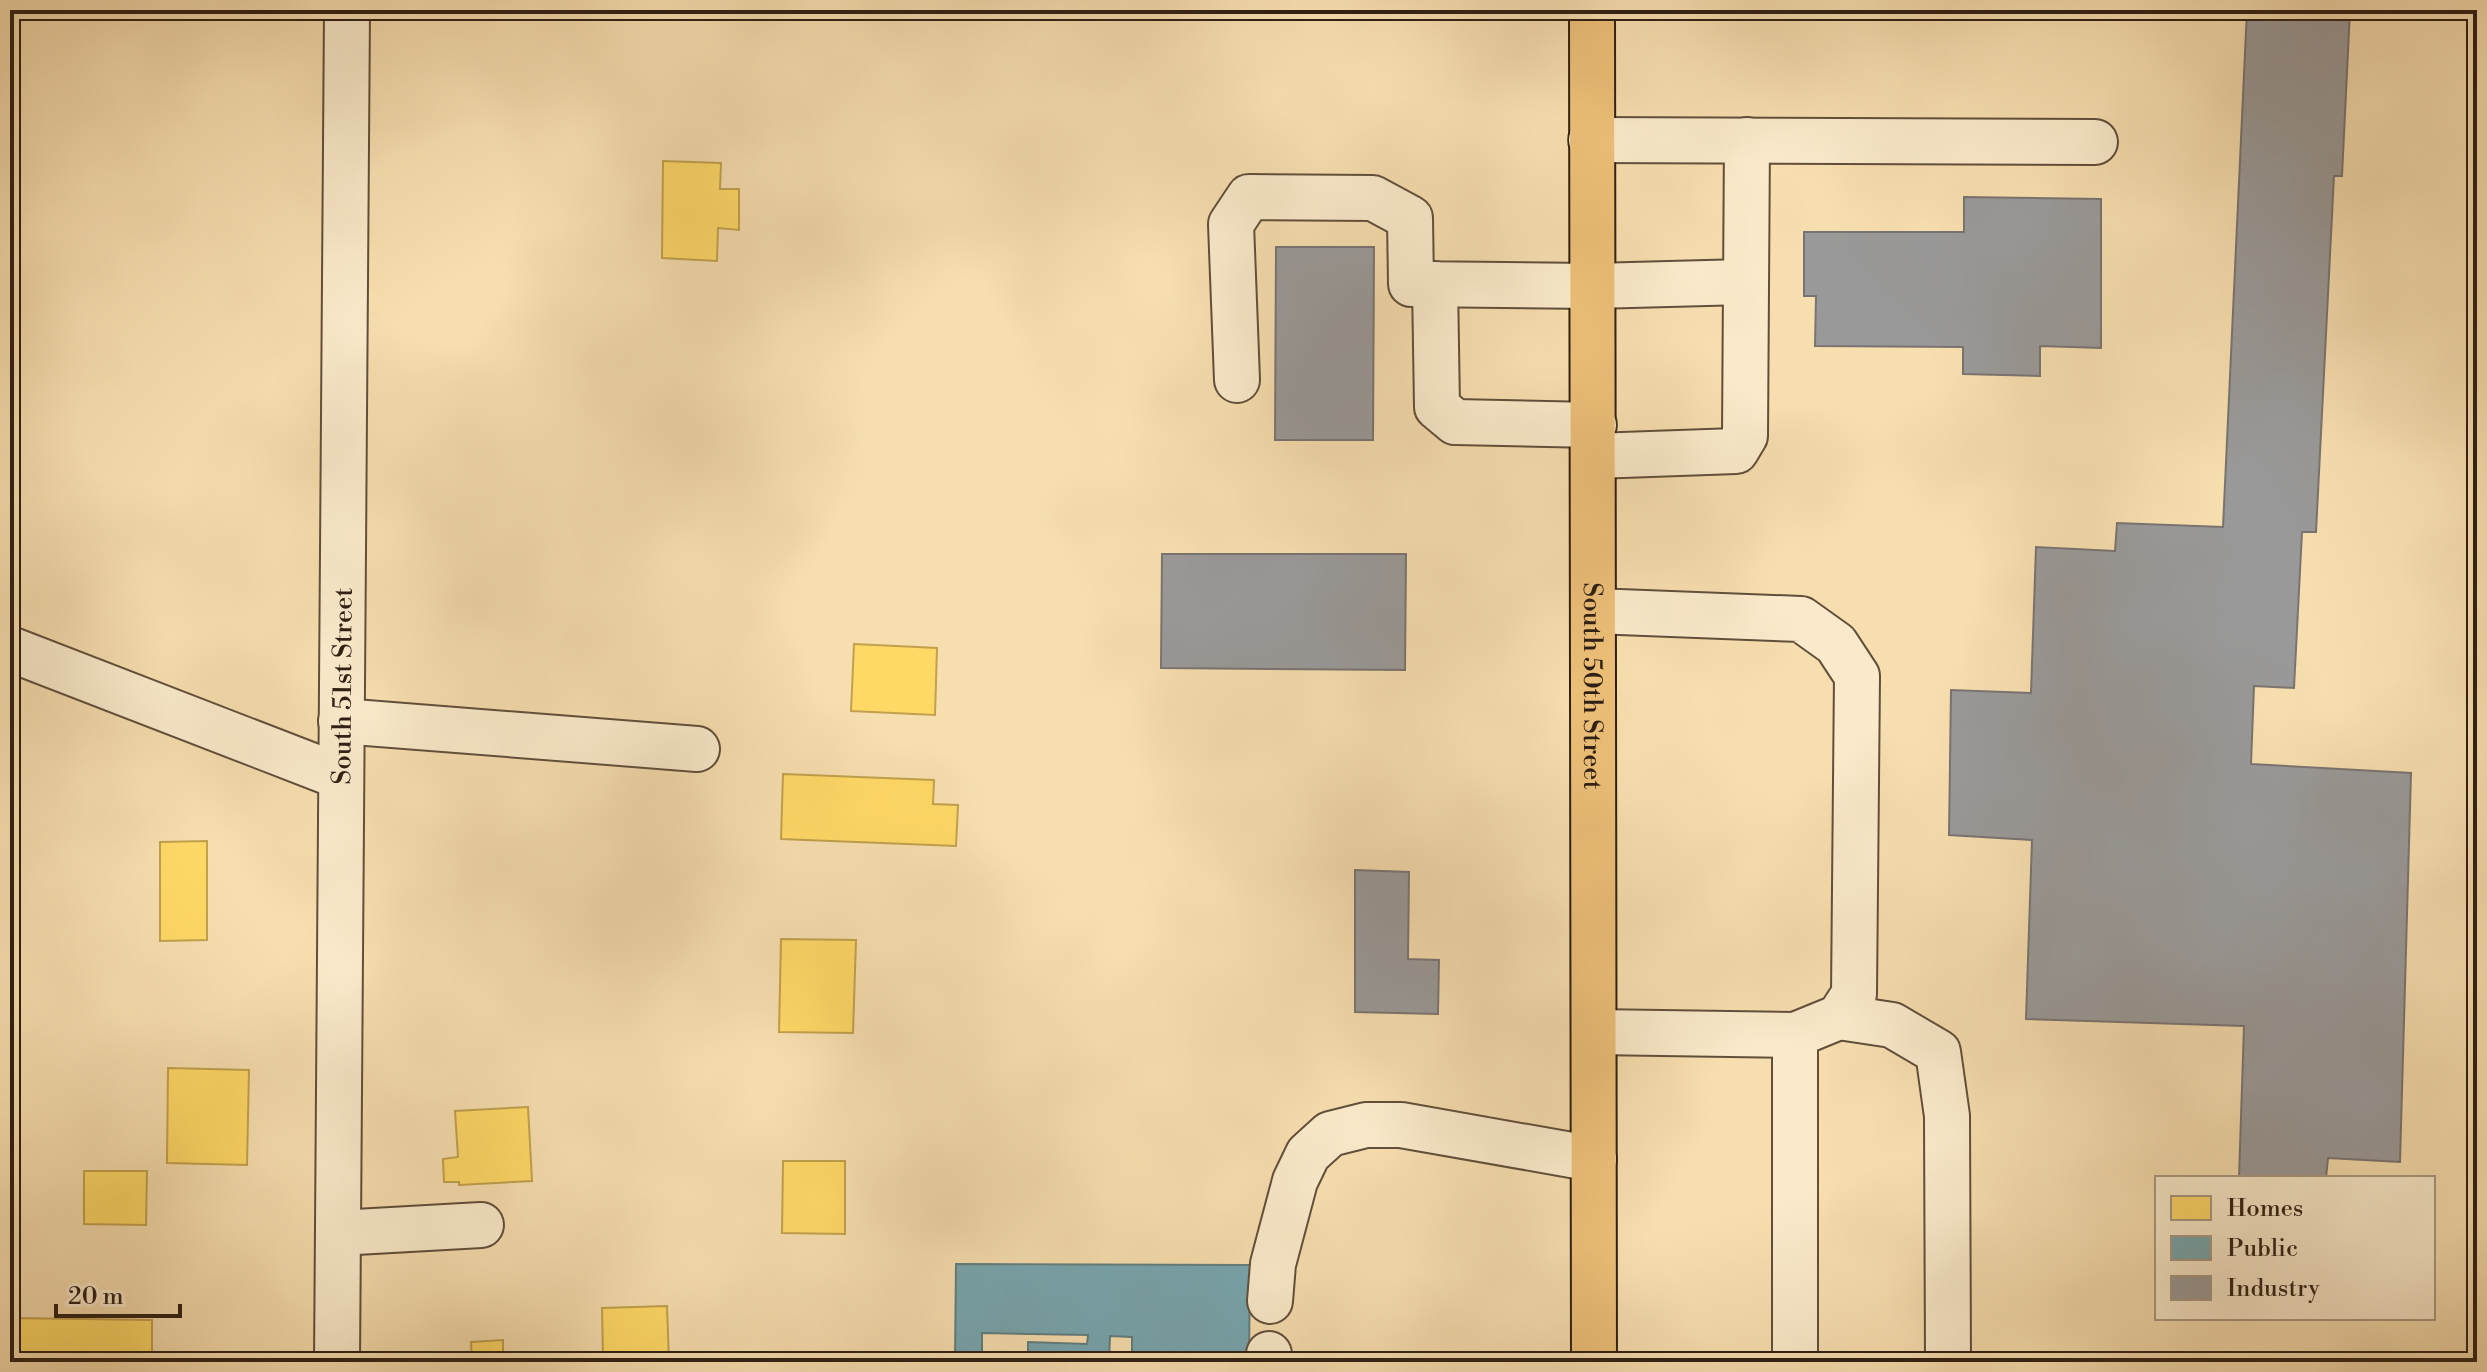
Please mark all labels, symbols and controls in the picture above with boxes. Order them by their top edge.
street label: South 50th Street [1576,582,1608,790]
street label: South 51st Street [326,587,360,785]
legend [2155,1176,2435,1320]
text: Homes [2227,1194,2303,1224]
text: Public [2227,1234,2298,1264]
scale bar [56,1268,180,1318]
text: Industry [2227,1274,2320,1304]
text: 20 m [68,1282,124,1312]

